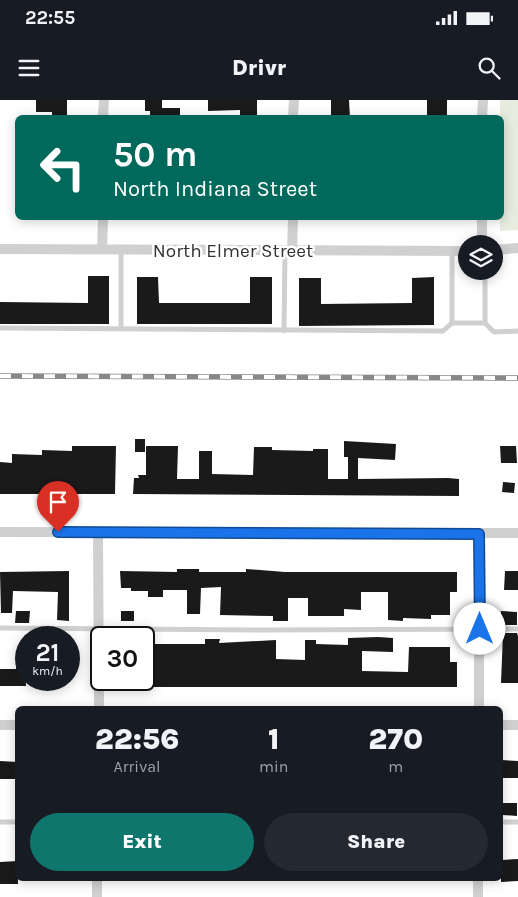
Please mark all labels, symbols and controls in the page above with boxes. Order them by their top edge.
text: 22:55 [25,7,75,29]
icon: menu [15,54,43,82]
icon: search [475,54,503,82]
text: Drivr [232,55,286,81]
text: 50 m [113,134,198,175]
icon: left [30,135,95,200]
text: North Indiana Street [113,176,317,202]
map controls [458,235,503,280]
button: layers [458,235,503,280]
street label: North Elmer Street [153,240,313,262]
pin [37,481,79,532]
icon: arrive [44,488,72,516]
position arrow [453,602,505,654]
speed limit sign: 30 [90,626,155,691]
text: 21 [35,638,60,667]
text: km/h [32,664,63,678]
text: 22:56 [95,721,179,757]
text: 1 [268,721,280,757]
text: 270 [368,721,423,757]
text: Arrival [114,757,160,776]
text: min [259,757,288,776]
text: m [388,757,403,776]
button: Exit [30,813,254,871]
button: Share [264,813,488,871]

